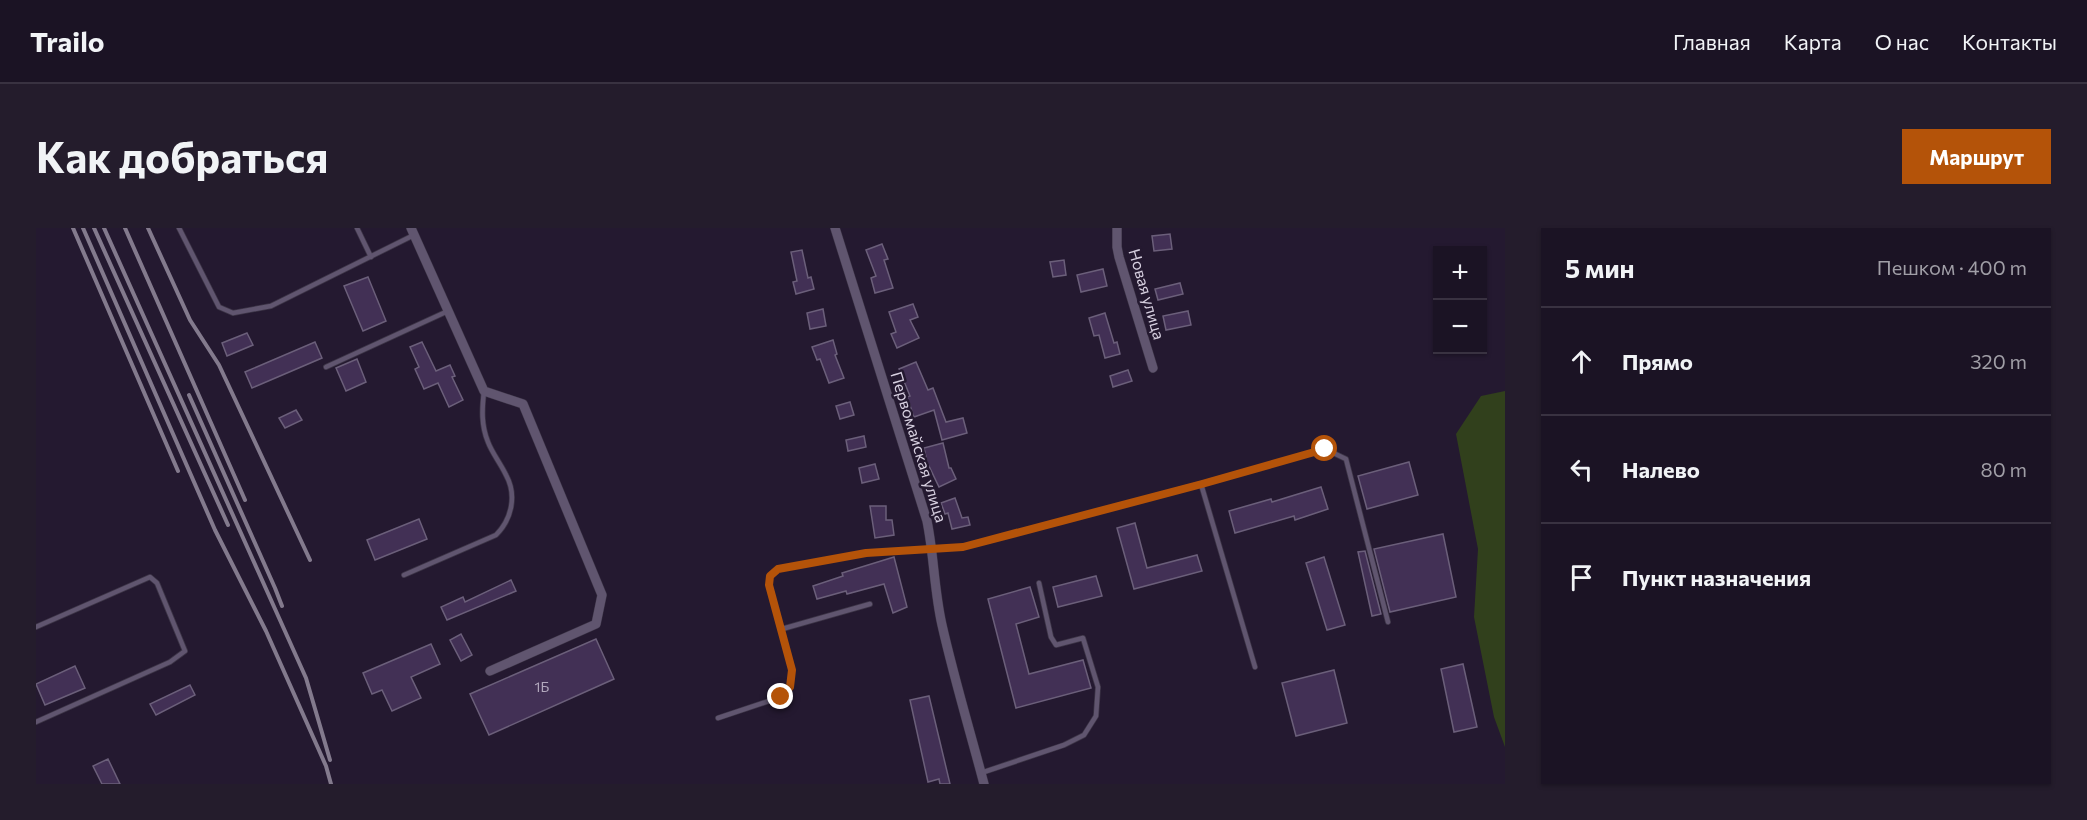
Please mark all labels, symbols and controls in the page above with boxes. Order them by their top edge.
text: Trailo [30,24,105,58]
text: Главная [1673,29,1751,54]
text: Карта [1784,29,1842,54]
text: О нас [1875,29,1929,54]
text: Контакты [1962,29,2057,54]
button: Маршрут [1902,129,2051,184]
text: Как добраться [36,130,328,182]
street label: Новая улица [1125,246,1170,341]
map controls [1433,246,1487,354]
button: + [1433,246,1487,300]
text: 5 мин [1565,252,1635,283]
text: Пешком · 400 m [1877,255,2027,279]
button: − [1433,300,1487,354]
icon: ahead [1565,345,1598,378]
text: Прямо [1622,348,1693,375]
text: 320 m [1970,349,2027,373]
street label: Первомайская улица [887,369,951,525]
route start [1311,435,1337,461]
icon: left [1565,453,1598,486]
text: Налево [1622,456,1700,483]
text: 80 m [1981,457,2027,481]
icon: arrive [1565,561,1598,594]
text: Пункт назначения [1622,564,1811,591]
house number: 1Б [535,678,550,695]
route end [767,683,793,709]

